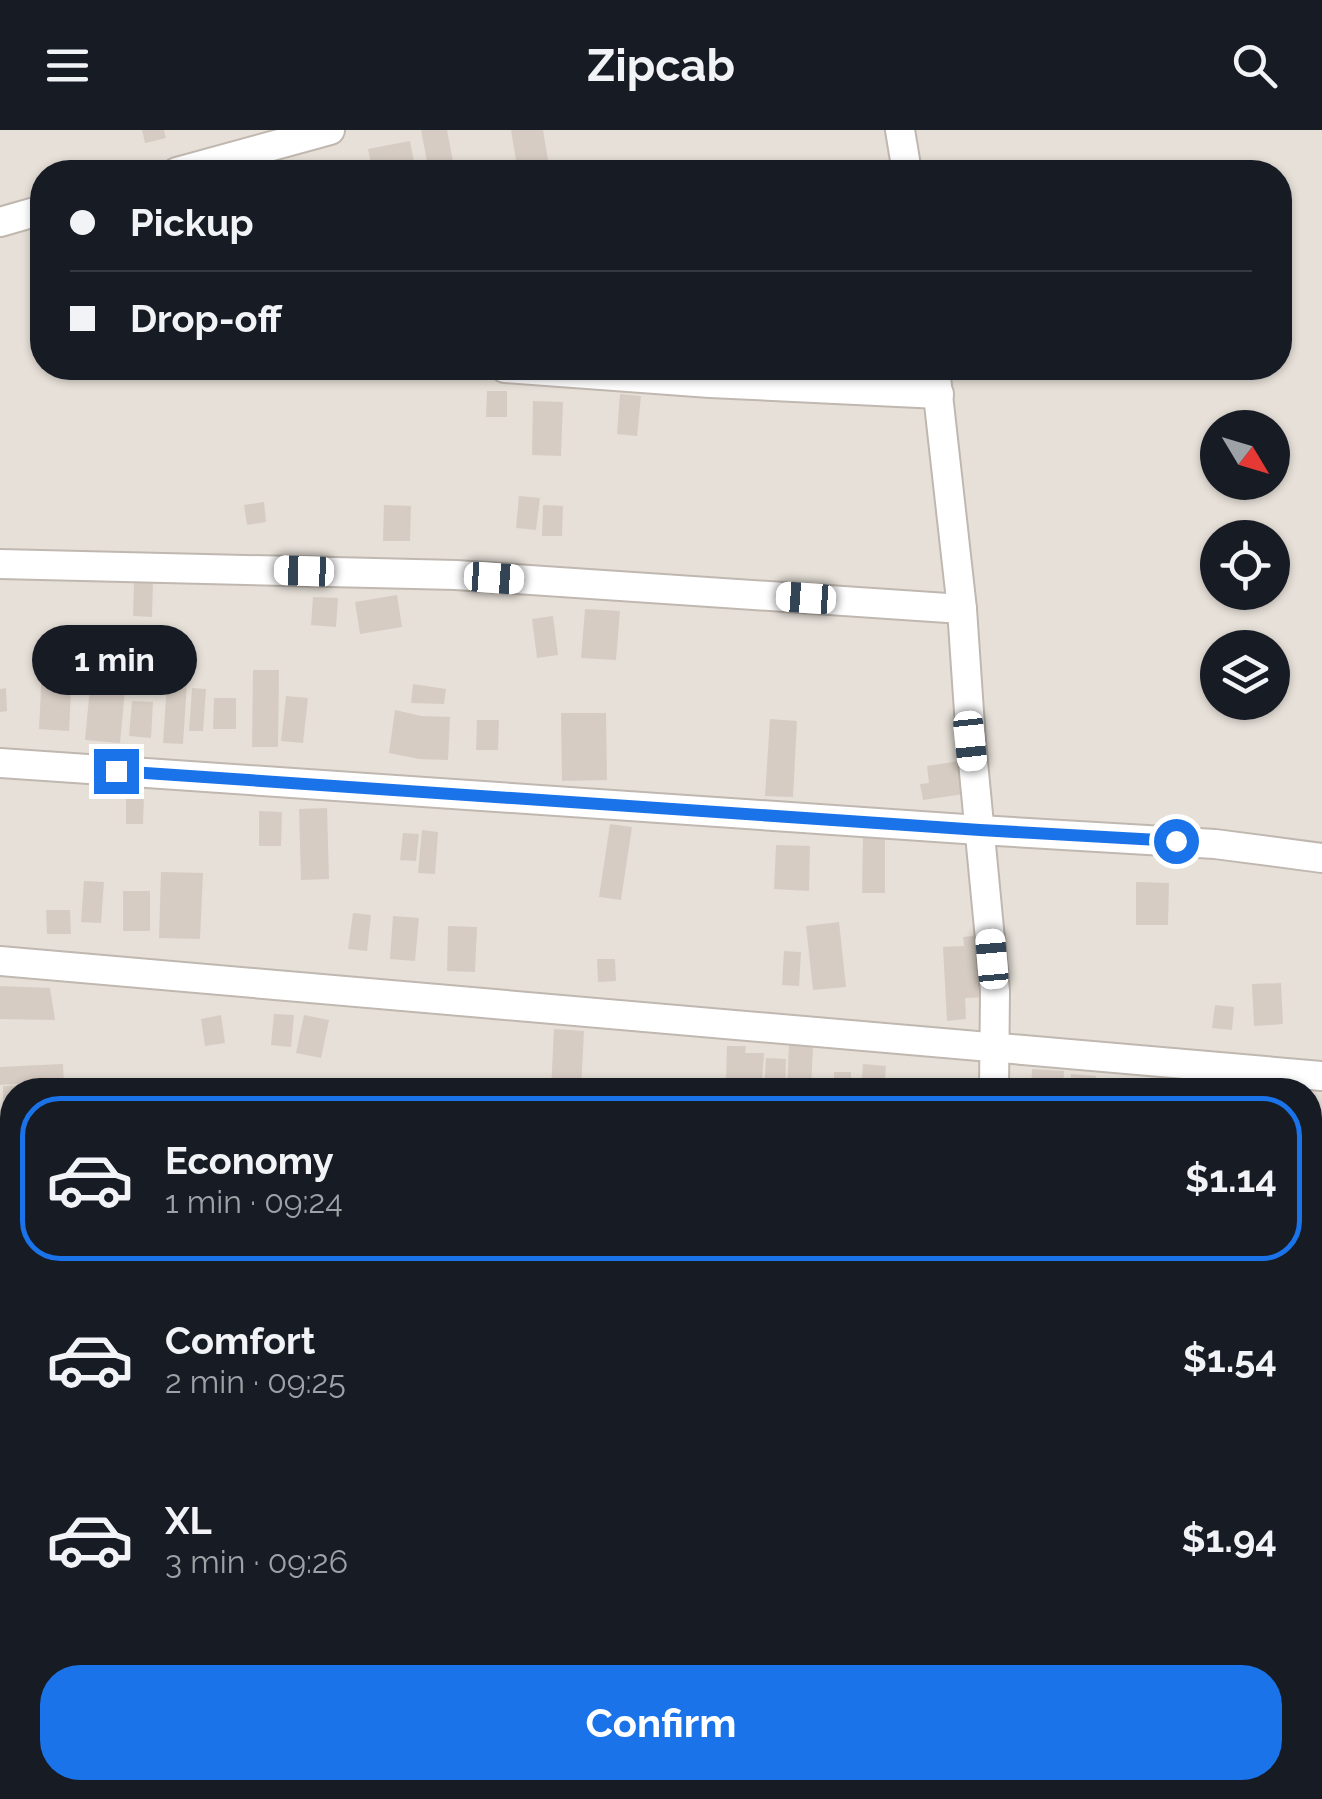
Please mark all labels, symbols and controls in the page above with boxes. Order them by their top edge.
icon: menu [40,38,95,93]
icon: search [1227,38,1282,93]
text: Zipcab [587,39,735,92]
text: Pickup [130,200,254,245]
text: Drop-off [130,296,282,341]
north arrow [1200,410,1290,500]
map controls [1200,410,1290,720]
button: locate [1200,520,1290,610]
car [273,555,335,587]
car [463,561,525,595]
car [775,581,837,615]
callout: 1 min [34,626,198,696]
button: layers [1200,630,1290,720]
text: 1 min [74,641,155,678]
car [952,710,988,772]
route end [94,749,139,794]
route start [1154,819,1199,864]
car [974,928,1010,990]
icon: car [45,1134,135,1224]
text: Economy [165,1138,334,1183]
text: $1.14 [1185,1156,1277,1201]
text: 1 min · 09:24 [165,1183,343,1220]
icon: car [45,1314,135,1404]
text: Comfort [165,1318,315,1363]
text: $1.54 [1183,1336,1277,1381]
text: 2 min · 09:25 [165,1363,346,1400]
icon: car [45,1494,135,1584]
text: XL [165,1498,212,1543]
text: $1.94 [1182,1516,1277,1561]
text: 3 min · 09:26 [165,1543,348,1580]
button: Confirm [40,1665,1282,1780]

